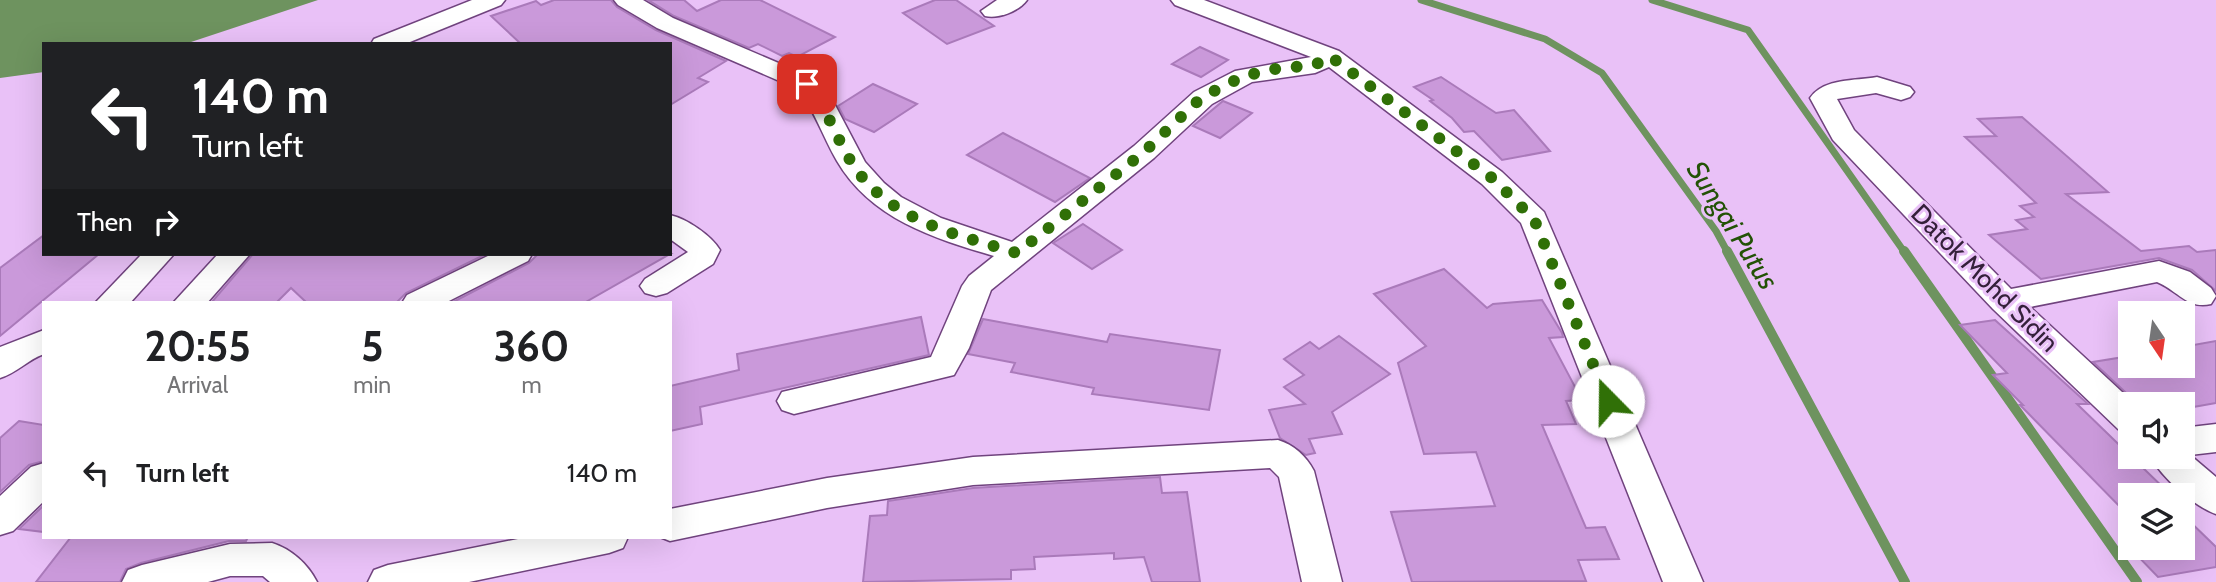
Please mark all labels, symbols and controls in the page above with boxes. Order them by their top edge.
pin [777,54,837,114]
icon: arrive [788,65,826,103]
text: 140 m [192,66,329,125]
icon: left [77,70,168,161]
text: Turn left [192,126,303,165]
water label: Sungai Putus [1680,155,1786,296]
street label: Datok Mohd Sidin [1904,197,2066,359]
icon: right [147,203,185,241]
text: Then [77,206,133,238]
north arrow [2118,301,2194,378]
map controls [2118,301,2195,560]
text: 20:55 [144,320,251,372]
text: 5 [361,320,383,372]
text: 360 [494,320,570,372]
position arrow [1571,364,1645,438]
text: Arrival [167,371,228,399]
text: min [353,371,391,399]
text: m [521,371,542,399]
button: sound [2118,392,2195,469]
icon: left [77,454,115,492]
text: Turn left [136,457,229,489]
text: 140 m [567,457,637,489]
button: layers [2118,483,2195,560]

